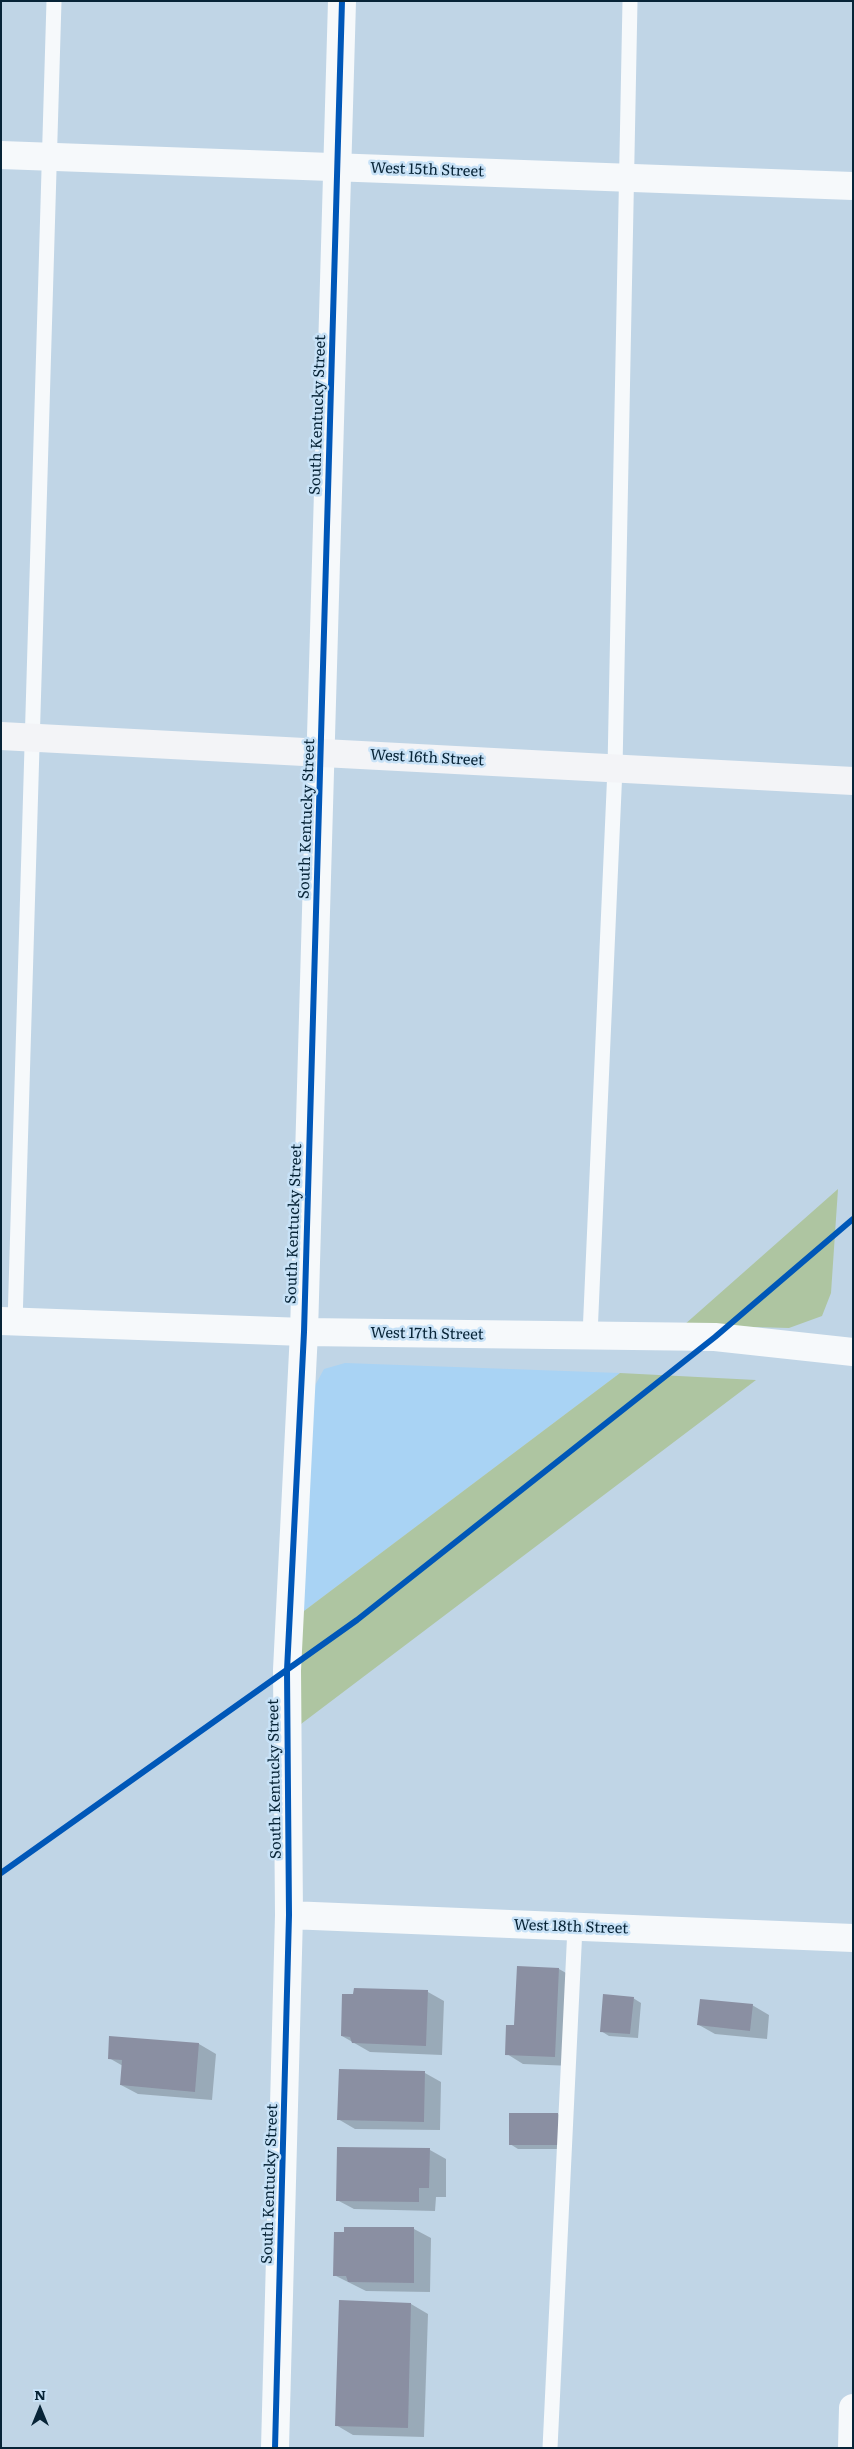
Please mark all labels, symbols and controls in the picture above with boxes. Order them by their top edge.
street label: West 15th Street [370,159,484,181]
street label: South Kentucky Street [306,335,330,495]
street label: South Kentucky Street [295,739,319,899]
street label: West 16th Street [369,746,485,770]
street label: South Kentucky Street [282,1144,306,1304]
street label: West 17th Street [370,1324,484,1344]
street label: South Kentucky Street [265,1699,285,1859]
street label: West 18th Street [513,1916,629,1938]
street label: South Kentucky Street [258,2104,282,2264]
north arrow [15,2384,65,2434]
text: N [34,2384,46,2404]

